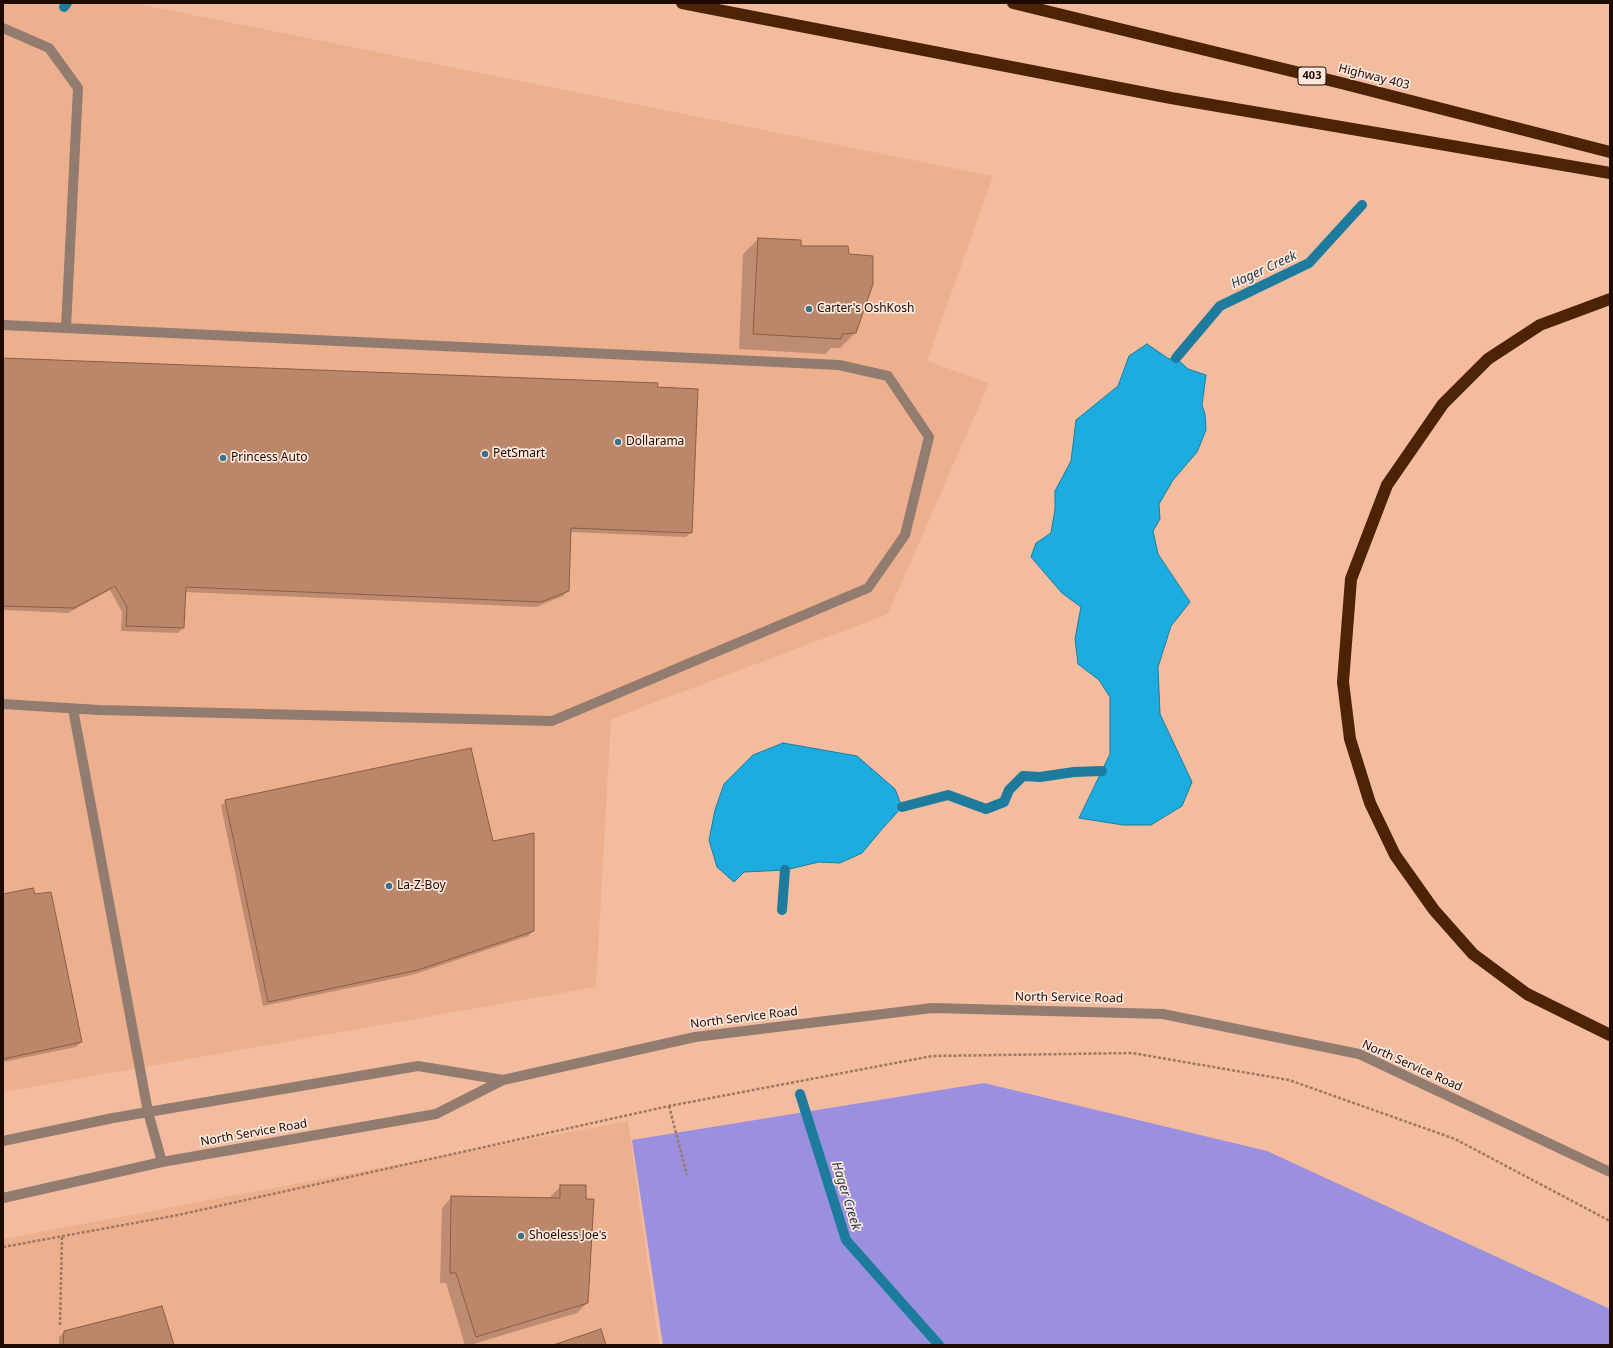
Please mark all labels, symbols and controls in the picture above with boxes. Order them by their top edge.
street label: Highway 403 [1337,61,1411,93]
road number: 403 [1298,67,1326,85]
water label: Hager Creek [1229,248,1299,292]
place label: Carter's OshKosh [817,302,914,316]
marker: Carter's OshKosh [804,304,814,314]
place label: Dollarama [626,435,684,449]
marker: Dollarama [613,437,623,447]
place label: PetSmart [493,447,545,461]
marker: PetSmart [480,449,490,459]
place label: Princess Auto [231,451,308,465]
marker: Princess Auto [218,453,228,463]
place label: La-Z-Boy [397,879,446,893]
marker: La-Z-Boy [384,881,394,891]
street label: North Service Road [1015,990,1123,1006]
street label: North Service Road [689,1004,799,1032]
street label: North Service Road [1360,1037,1464,1095]
street label: North Service Road [199,1117,309,1149]
water label: Hager Creek [828,1160,864,1232]
place label: Shoeless Joe's [529,1229,607,1243]
marker: Shoeless Joe's [516,1231,526,1241]

